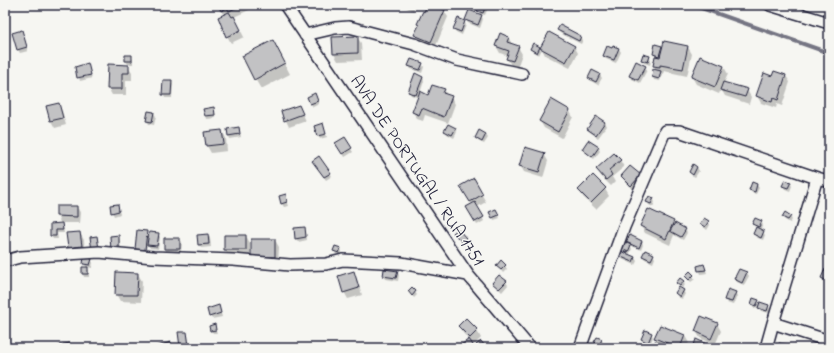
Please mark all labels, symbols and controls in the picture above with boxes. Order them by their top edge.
street label: AVA DE PORTUGAL / RUA 1751 [343,71,490,272]

